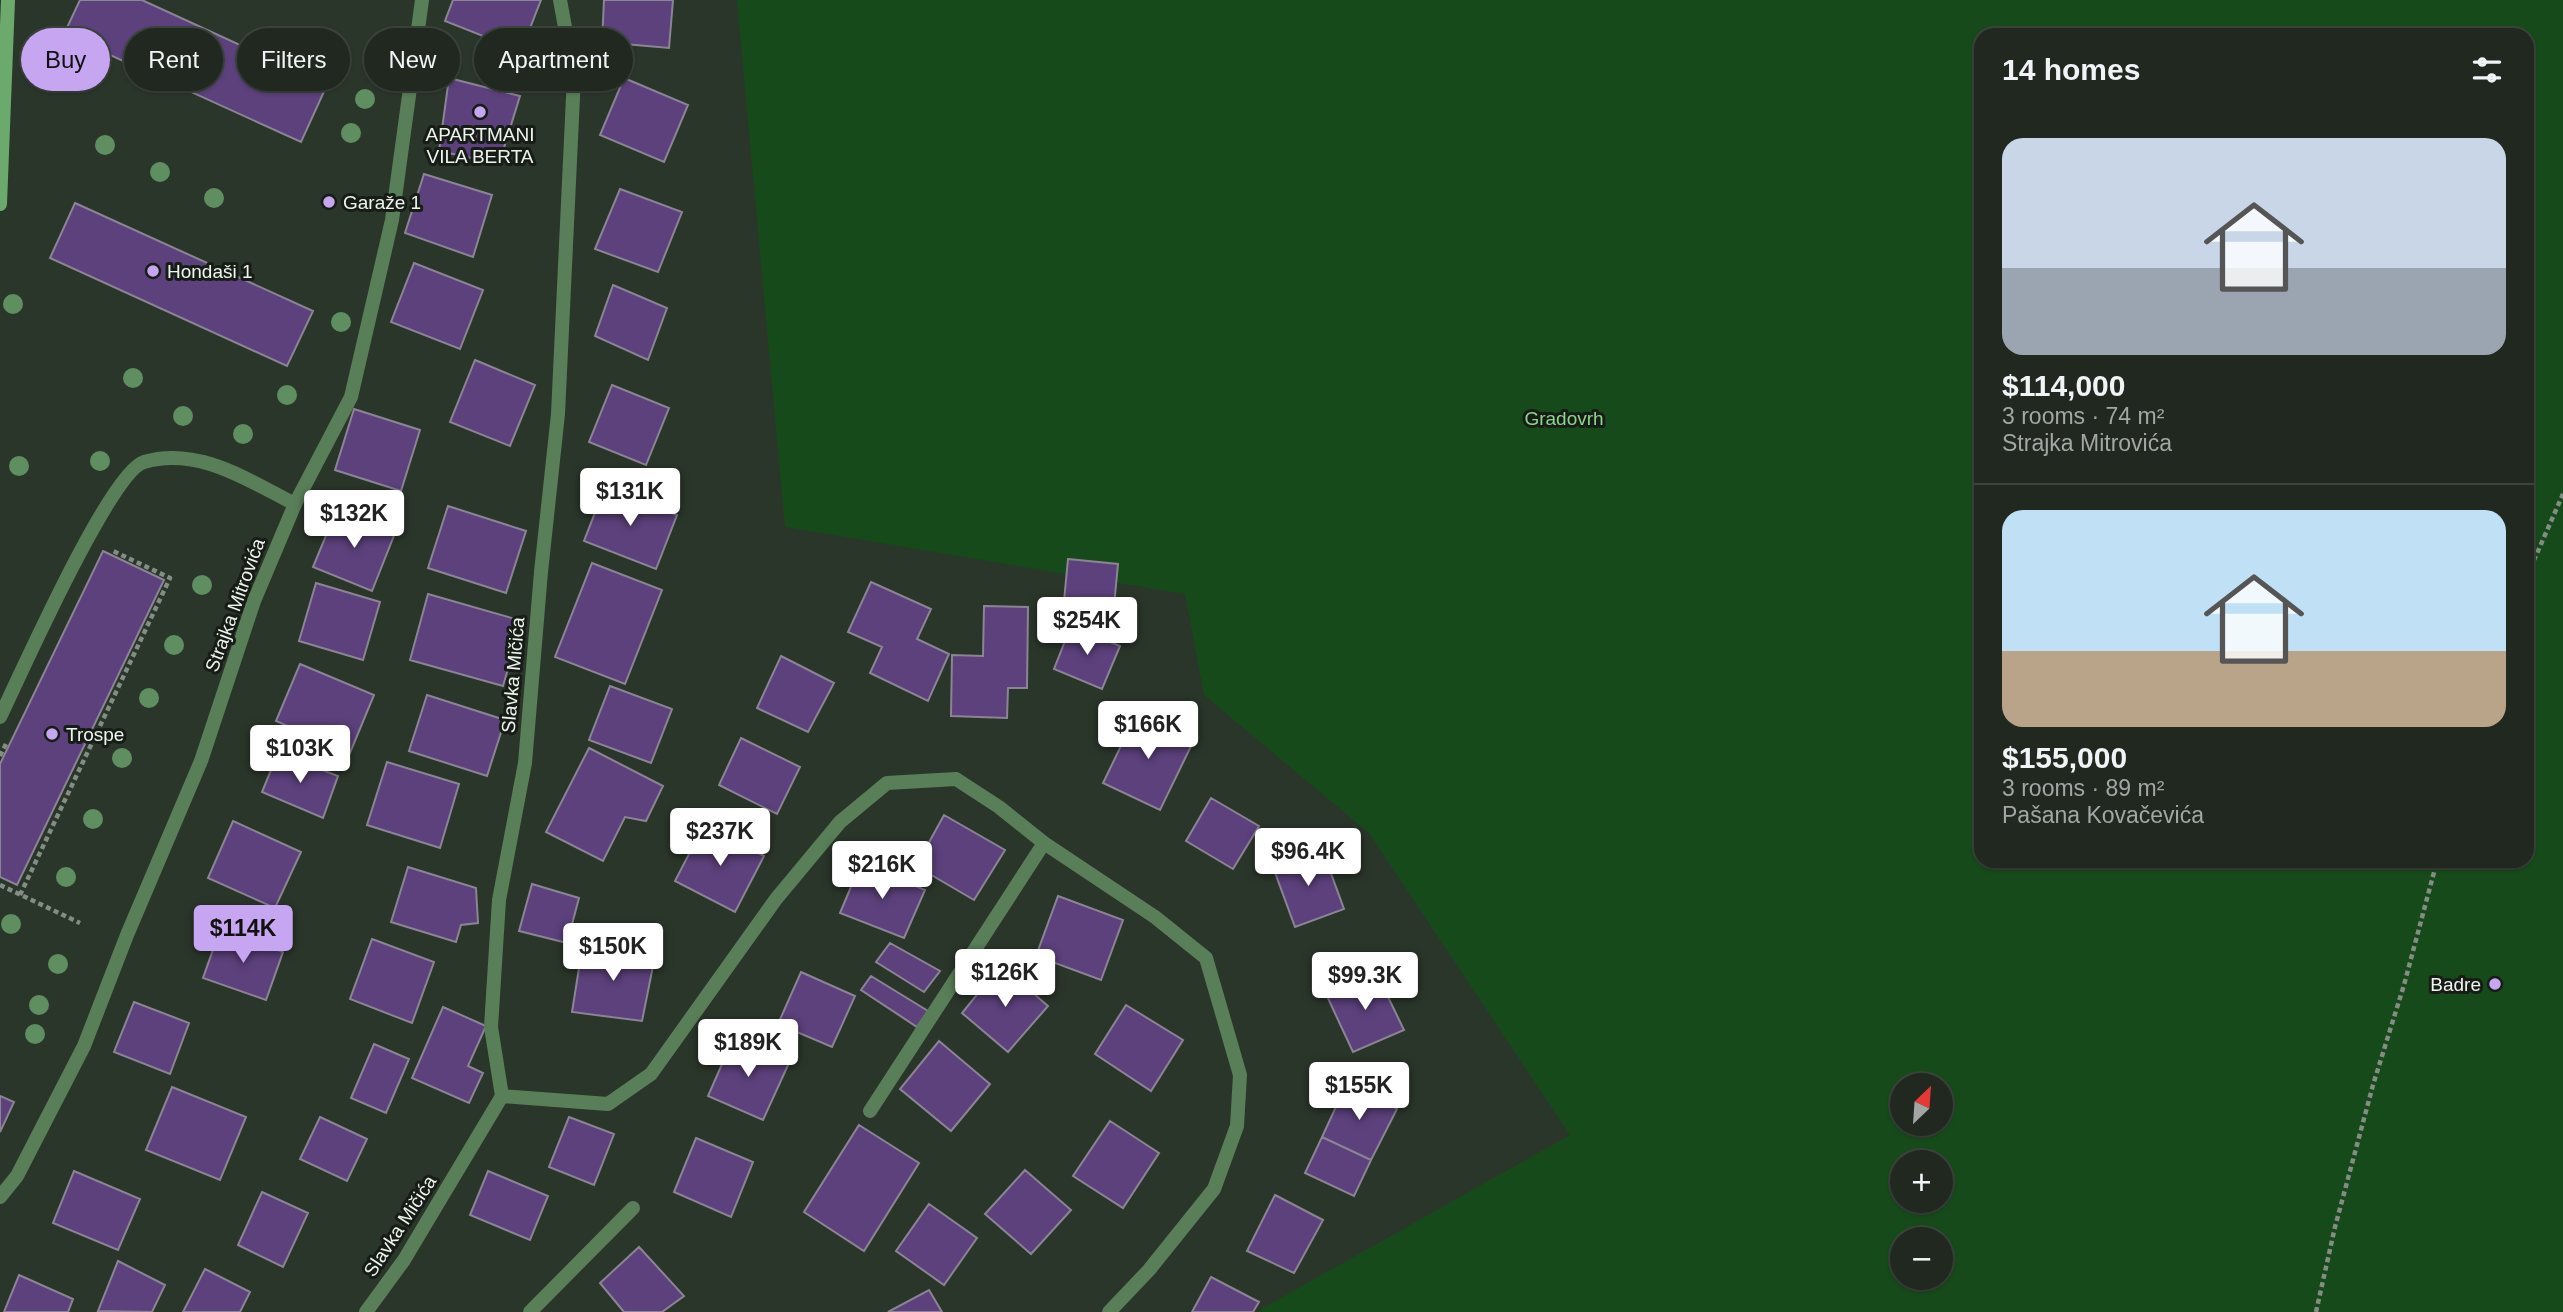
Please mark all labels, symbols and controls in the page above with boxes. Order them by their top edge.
chip: Buy [21,28,110,91]
chip: Rent [124,28,223,91]
chip: Filters [237,28,350,91]
chip: New [364,28,460,91]
chip: Apartment [474,28,633,91]
icon: filters [2468,51,2506,89]
text: 14 homes [2002,53,2140,86]
marker: APARTMANI VILA BERTA [472,104,488,120]
place label: APARTMANI VILA BERTA [425,124,535,167]
icon: home [2191,184,2317,310]
place label: Garaže 1 [343,192,421,213]
marker: Garaže 1 [321,194,337,210]
place label: Hondaši 1 [167,261,253,282]
marker: Hondaši 1 [145,263,161,279]
text: $114,000 [2002,369,2125,402]
text: 3 rooms · 74 m² [2002,403,2164,429]
park label: Gradovrh [1524,408,1604,429]
text: Strajka Mitrovića [2002,430,2172,456]
pin: $131K [581,468,679,528]
text: $131K [596,478,664,504]
pin: $132K [305,490,403,550]
text: $132K [320,500,388,526]
street label: Strajka Mitrovića [201,535,269,675]
icon: home [2191,556,2317,682]
pin: $254K [1038,598,1136,657]
text: $254K [1053,607,1121,633]
street label: Slavka Mičića [497,616,529,734]
pin: $166K [1099,702,1197,761]
text: $166K [1114,711,1182,737]
place label: Trospe [66,724,124,745]
marker: Trospe [44,726,60,742]
pin: $103K [251,726,349,785]
text: $103K [266,735,334,761]
text: $155,000 [2002,741,2127,774]
text: 3 rooms · 89 m² [2002,775,2164,801]
text: Pašana Kovačevića [2002,802,2204,828]
pin: $237K [671,808,769,868]
text: $237K [686,818,754,844]
pin: $96.4K [1251,828,1365,888]
text: $96.4K [1271,838,1345,864]
pin: $216K [833,842,931,901]
text: $216K [848,851,916,877]
pin: $114K [194,906,292,965]
text: $114K [210,915,276,941]
pin: $150K [564,923,662,983]
text: $150K [579,933,647,959]
pin: $126K [956,950,1054,1009]
pin: $99.3K [1308,953,1422,1012]
text: $126K [971,959,1039,985]
text: $99.3K [1328,962,1402,988]
place label: Badre [2430,974,2481,995]
marker: Badre [2487,976,2503,992]
pin: $189K [699,1020,797,1079]
text: $189K [714,1029,782,1055]
pin: $155K [1310,1062,1408,1122]
text: $155K [1325,1072,1393,1098]
north arrow [1890,1073,1953,1136]
map controls [1890,1073,1953,1290]
button: + [1890,1150,1953,1213]
street label: Slavka Mičića [360,1171,441,1280]
button: − [1890,1227,1953,1290]

